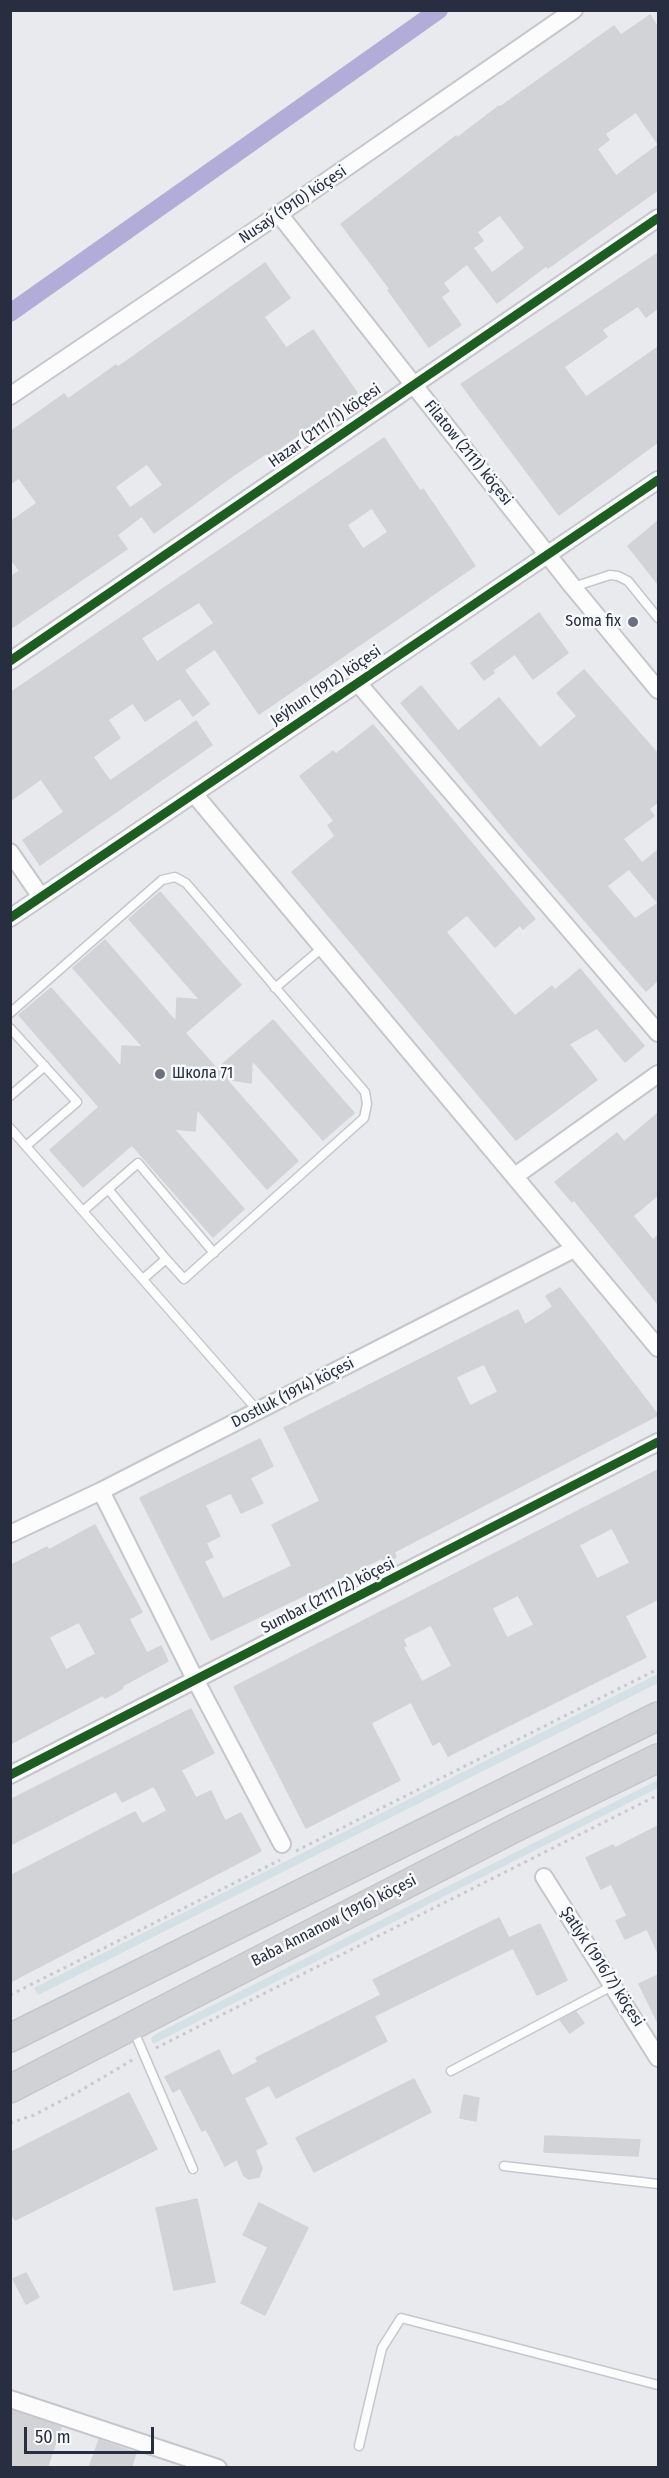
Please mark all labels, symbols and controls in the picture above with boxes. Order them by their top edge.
street label: Nusaý (1910) köçesi [236,162,350,248]
street label: Hazar (2111/1) köçesi [265,380,385,472]
street label: Filatow (2111) köçesi [420,397,516,509]
place label: Soma fix [565,612,621,632]
marker: Soma fix [626,615,640,629]
street label: Jeýhun (1912) köçesi [267,642,385,730]
place label: Школа 71 [172,1064,233,1084]
marker: Школа 71 [153,1067,167,1081]
street label: Dostluk (1914) köçesi [228,1354,358,1432]
street label: Sumbar (2111/2) köçesi [258,1554,398,1638]
street label: Baba Annanow (1916) köçesi [248,1871,420,1971]
street label: Şatlyk (1916/7) köçesi [556,1904,648,2030]
scale bar [27,2415,158,2453]
text: 50 m [35,2426,71,2448]

